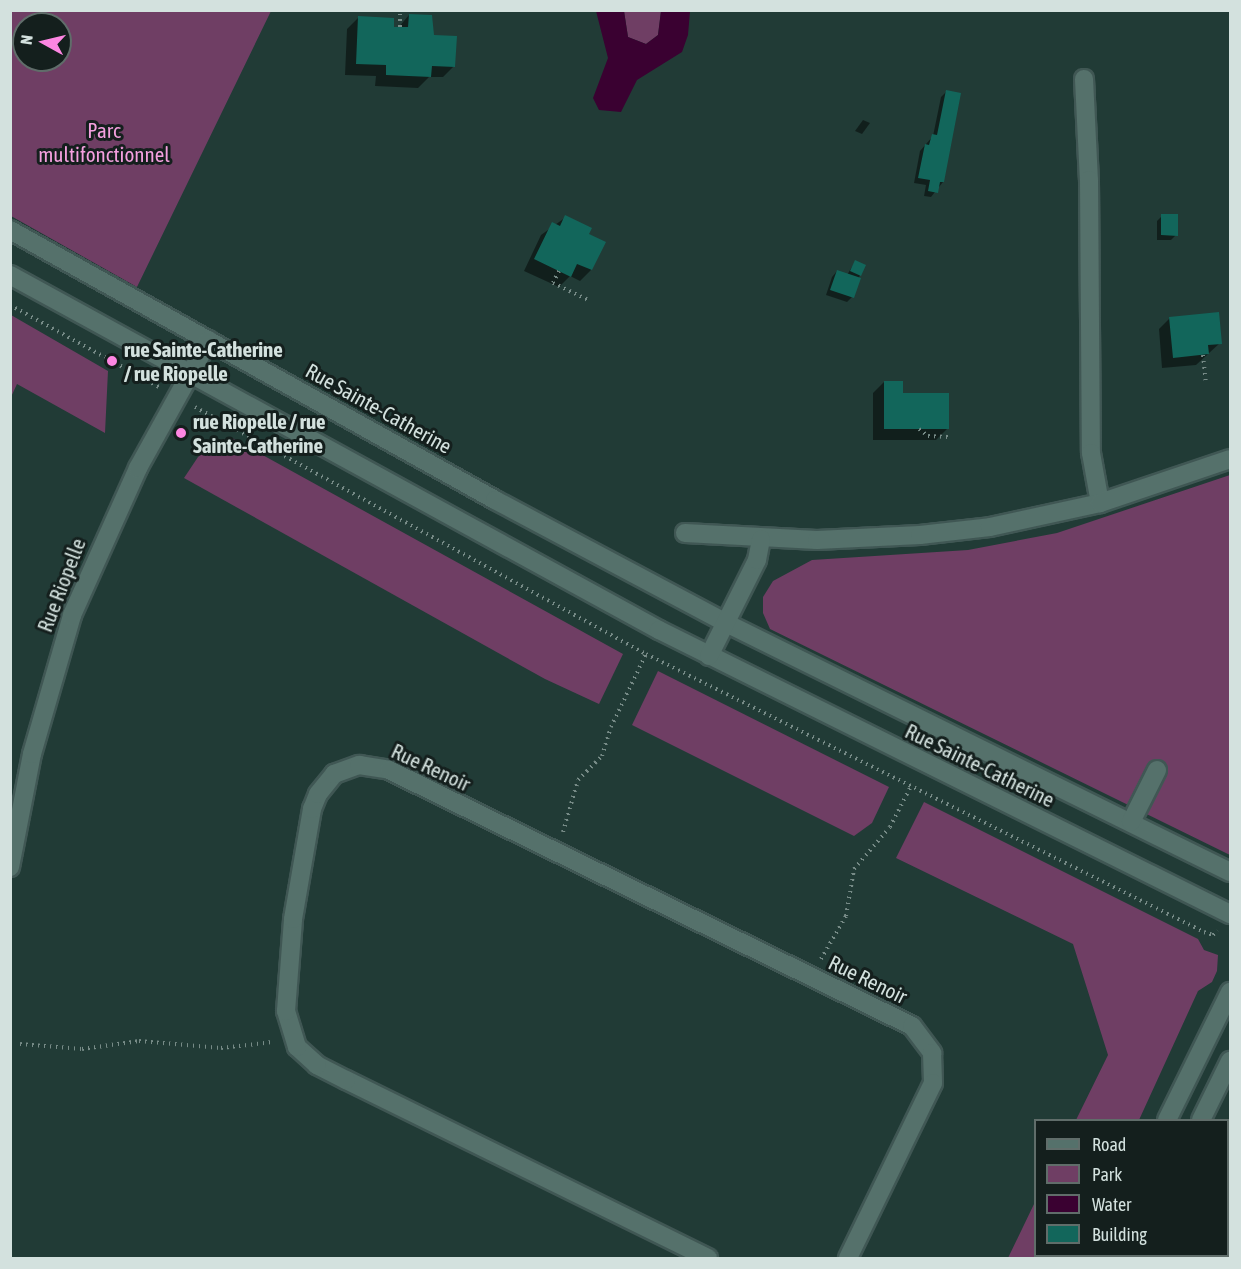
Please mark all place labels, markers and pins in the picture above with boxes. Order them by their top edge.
place label: rue Sainte-Catherine / rue Riopelle [124,336,283,386]
marker: rue Sainte-Catherine / rue Riopelle [105,354,119,368]
place label: rue Riopelle / rue Sainte-Catherine [193,408,326,458]
marker: rue Riopelle / rue Sainte-Catherine [174,426,188,440]

